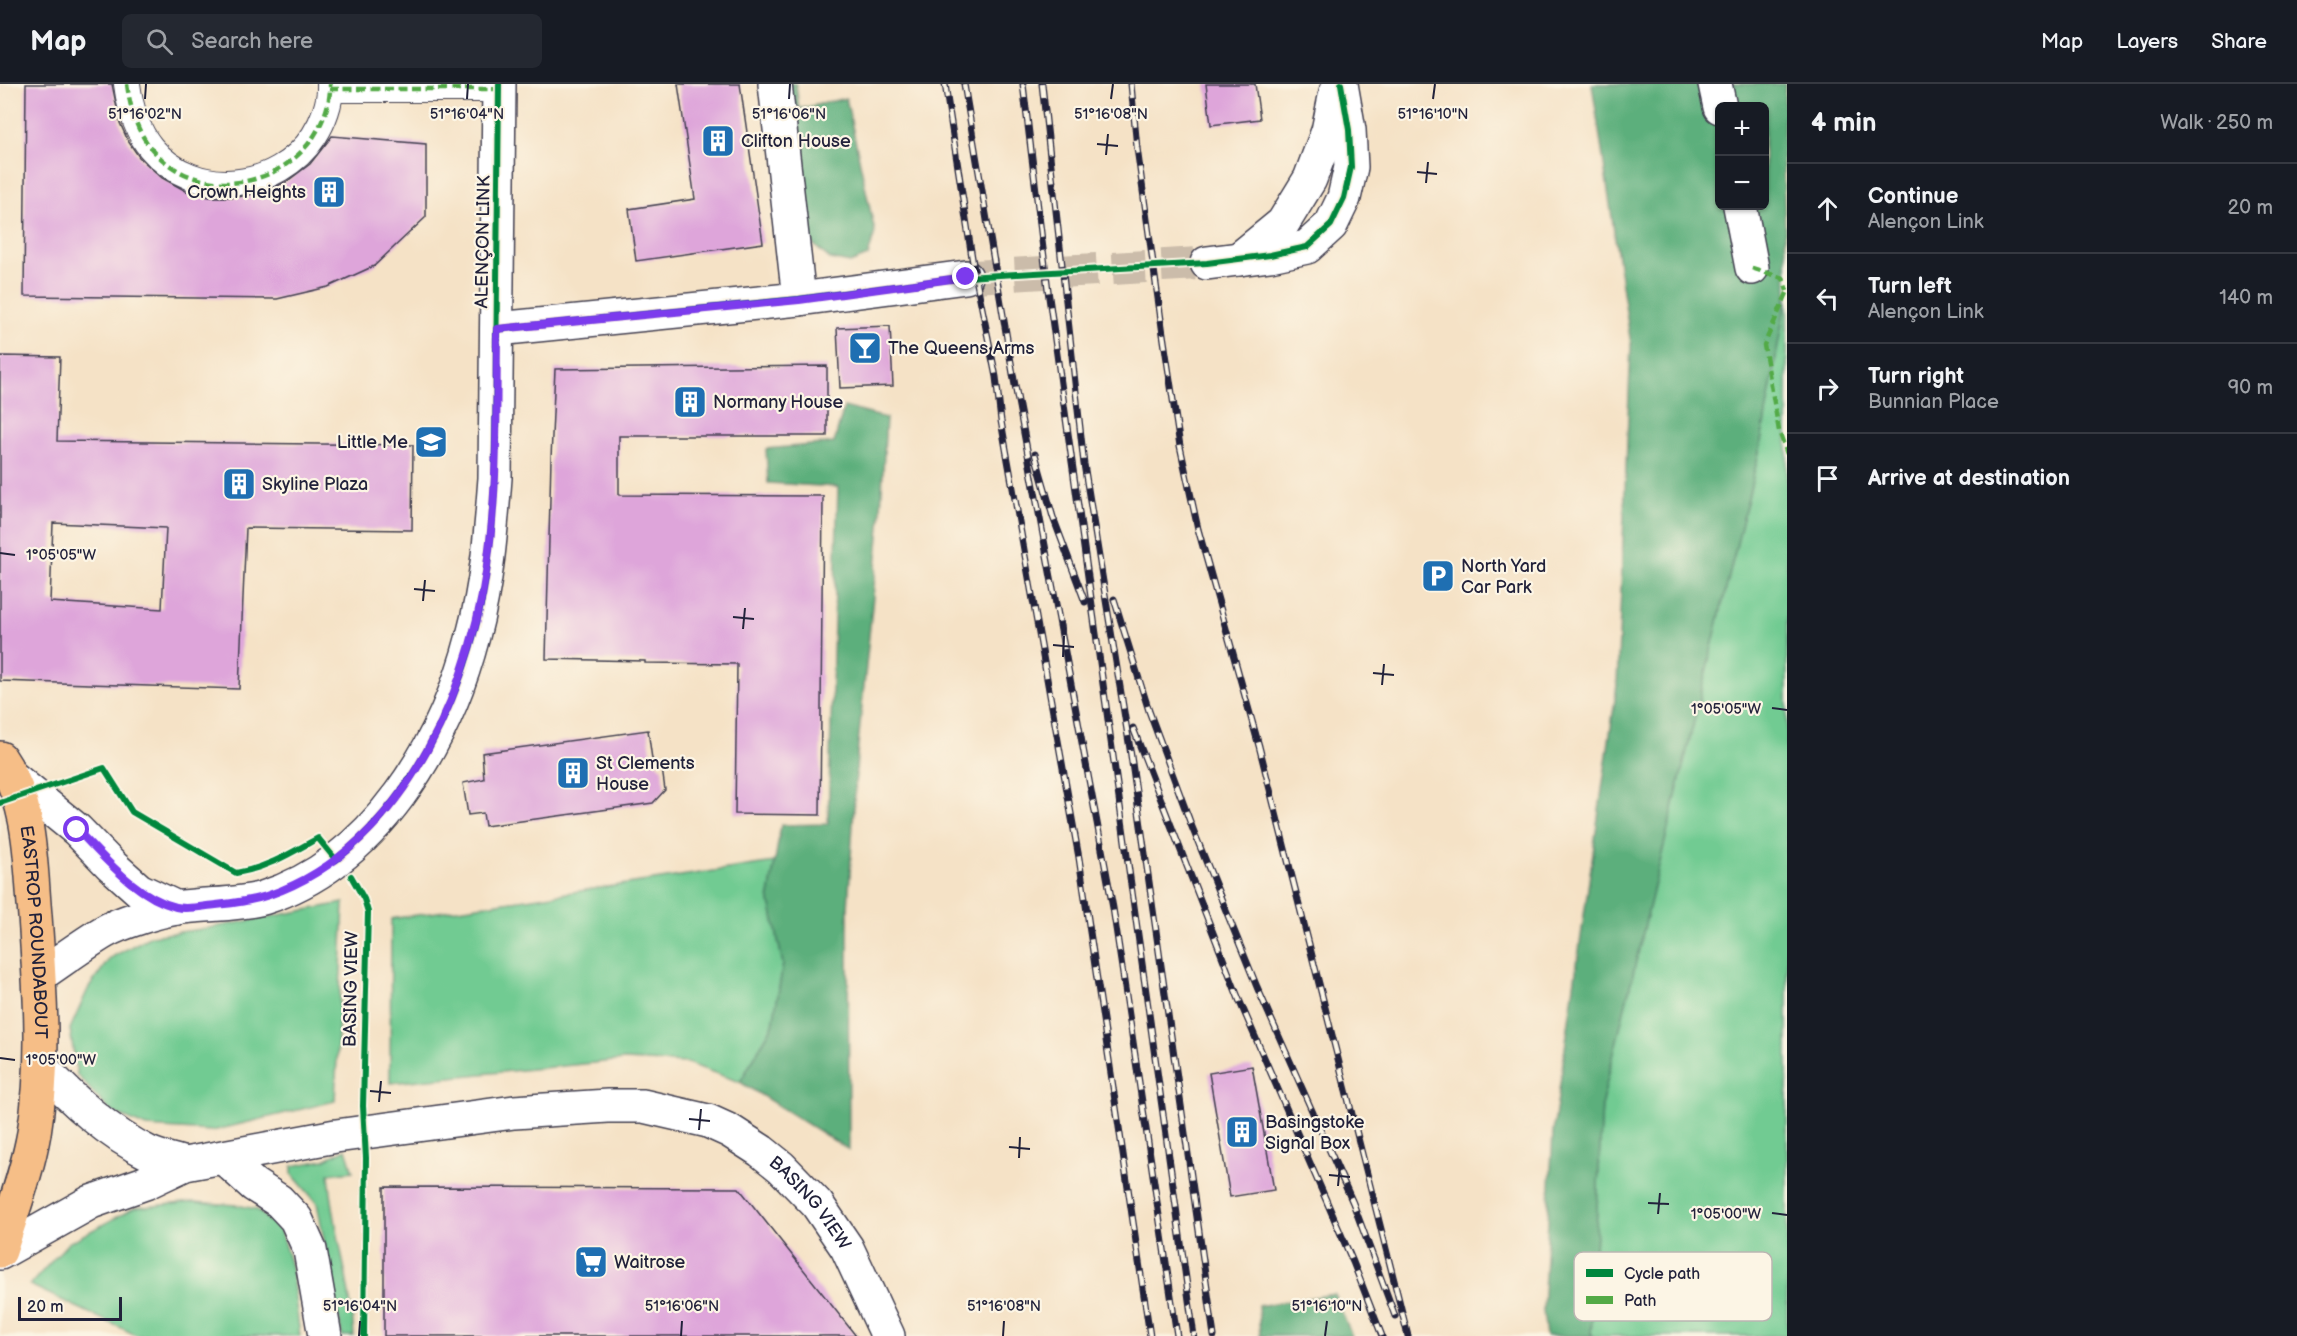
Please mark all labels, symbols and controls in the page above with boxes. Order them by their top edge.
search box [122,14,542,68]
text: Map [30,25,86,58]
icon: search [143,25,176,58]
text: Search here [191,28,313,55]
text: Map [2041,29,2083,54]
text: Layers [2116,29,2178,54]
text: Share [2211,29,2267,54]
map controls [1715,102,1769,210]
button: + [1715,102,1769,156]
text: 51°16'02"N [108,105,182,124]
text: 51°16'04"N [430,105,504,124]
text: 51°16'06"N [752,105,826,124]
text: 51°16'08"N [1074,105,1148,124]
text: 51°16'10"N [1397,105,1469,124]
text: 4 min [1811,108,1876,139]
text: Walk · 250 m [2160,111,2273,135]
building icon: Clifton House [700,123,736,159]
place label: Clifton House [741,131,851,152]
button: − [1715,156,1769,210]
building icon: Crown Heights [311,174,347,210]
street label: ALENÇON LINK [471,175,495,309]
place label: Crown Heights [187,182,306,203]
text: Continue [1868,183,1958,210]
icon: ahead [1811,192,1844,225]
text: 20 m [2228,196,2273,220]
text: Alençon Link [1868,210,1984,234]
route end [952,263,978,289]
text: Turn left [1868,273,1952,300]
icon: left [1811,282,1844,315]
text: 140 m [2219,286,2273,310]
text: Alençon Link [1868,300,1984,324]
bar icon: The Queens Arms [847,330,883,366]
place label: The Queens Arms [888,338,1035,359]
text: Turn right [1868,363,1964,390]
icon: right [1811,372,1844,405]
text: 90 m [2228,376,2273,400]
building icon: Normany House [672,384,708,420]
text: Bunnian Place [1868,390,1999,414]
place label: Normany House [713,392,843,413]
school or university icon: Little Me [413,424,449,460]
place label: Little Me [337,432,408,453]
icon: arrive [1811,462,1844,495]
text: Arrive at destination [1868,465,2070,492]
building icon: Skyline Plaza [221,466,257,502]
place label: Skyline Plaza [262,474,368,495]
text: 1°05'05"W [26,546,96,565]
place label: North Yard Car Park [1461,556,1546,598]
parking icon: North Yard Car Park [1420,558,1456,594]
text: 1°05'05"W [1691,700,1761,719]
place label: St Clements House [596,753,695,795]
building icon: St Clements House [555,755,591,791]
route start [63,816,89,842]
street label: EASTROP ROUNDABOUT [16,824,52,1039]
street label: BASING VIEW [339,930,363,1047]
text: 1°05'00"W [26,1051,97,1070]
place label: Basingstoke Signal Box [1265,1112,1365,1154]
building icon: Basingstoke Signal Box [1224,1114,1260,1150]
street label: BASING VIEW [765,1151,856,1254]
text: 1°05'00"W [1691,1205,1762,1224]
supermarket icon: Waitrose [573,1244,609,1280]
place label: Waitrose [614,1252,686,1273]
legend [1574,1252,1772,1321]
text: Cycle path [1624,1265,1700,1284]
text: Path [1624,1292,1656,1311]
scale bar [18,1294,122,1322]
text: 51°16'04"N [323,1297,397,1316]
text: 51°16'06"N [645,1297,719,1316]
text: 51°16'08"N [967,1297,1041,1316]
text: 51°16'10"N [1291,1297,1363,1316]
text: 20 m [27,1298,63,1317]

